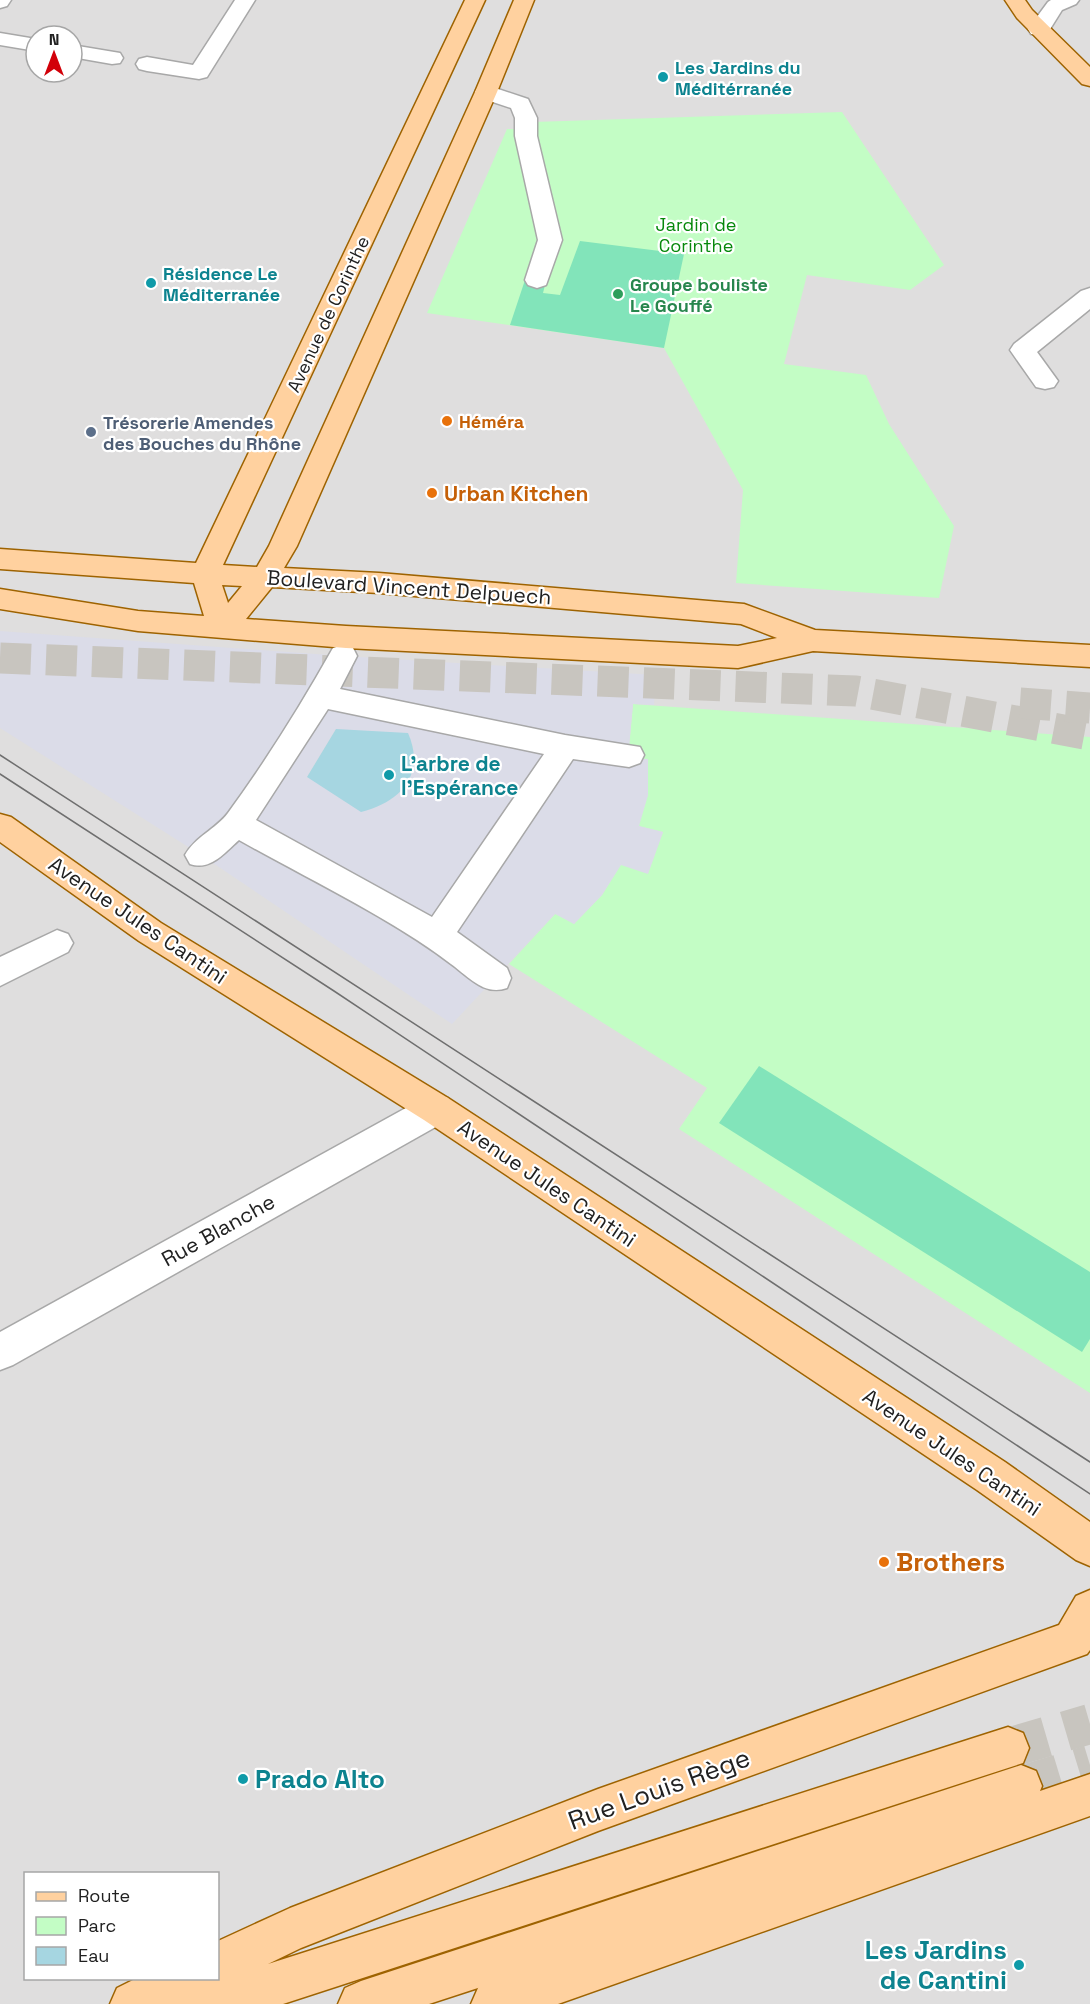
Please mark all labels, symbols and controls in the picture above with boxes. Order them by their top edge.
north arrow [24,24,84,84]
text: N [49,29,59,50]
place label: Les Jardins du Méditérranée [675,56,801,100]
marker: Les Jardins du Méditérranée [656,70,670,84]
park label: Jardin de Corinthe [656,213,736,257]
street label: Avenue de Corinthe [282,232,374,396]
place label: Résidence Le Méditerranée [163,262,280,306]
place label: Groupe bouliste Le Gouffé [630,273,768,317]
marker: Résidence Le Méditerranée [144,276,158,290]
marker: Groupe bouliste Le Gouffé [611,287,625,301]
place label: Héméra [459,410,525,433]
place label: Trésorerie Amendes des Bouches du Rhône [103,411,301,455]
marker: Héméra [440,414,454,428]
marker: Trésorerie Amendes des Bouches du Rhône [84,425,98,439]
place label: Urban Kitchen [444,480,588,507]
marker: Urban Kitchen [425,486,439,500]
street label: Boulevard Vincent Delpuech [266,564,552,610]
place label: L’arbre de l’Espérance [401,750,518,801]
marker: L’arbre de l’Espérance [382,768,396,782]
street label: Avenue Jules Cantini [44,850,232,990]
street label: Avenue Jules Cantini [453,1113,641,1253]
street label: Rue Blanche [156,1188,280,1272]
street label: Avenue Jules Cantini [858,1382,1046,1522]
place label: Brothers [896,1545,1005,1579]
marker: Brothers [877,1555,891,1569]
street label: Rue Louis Rège [563,1740,755,1838]
place label: Prado Alto [255,1762,385,1796]
marker: Prado Alto [236,1772,250,1786]
legend [24,1872,219,1980]
text: Route [78,1884,130,1907]
text: Parc [78,1914,116,1937]
place label: Les Jardins de Cantini [865,1933,1007,1997]
text: Eau [78,1944,109,1967]
marker: Les Jardins de Cantini [1012,1958,1026,1972]

